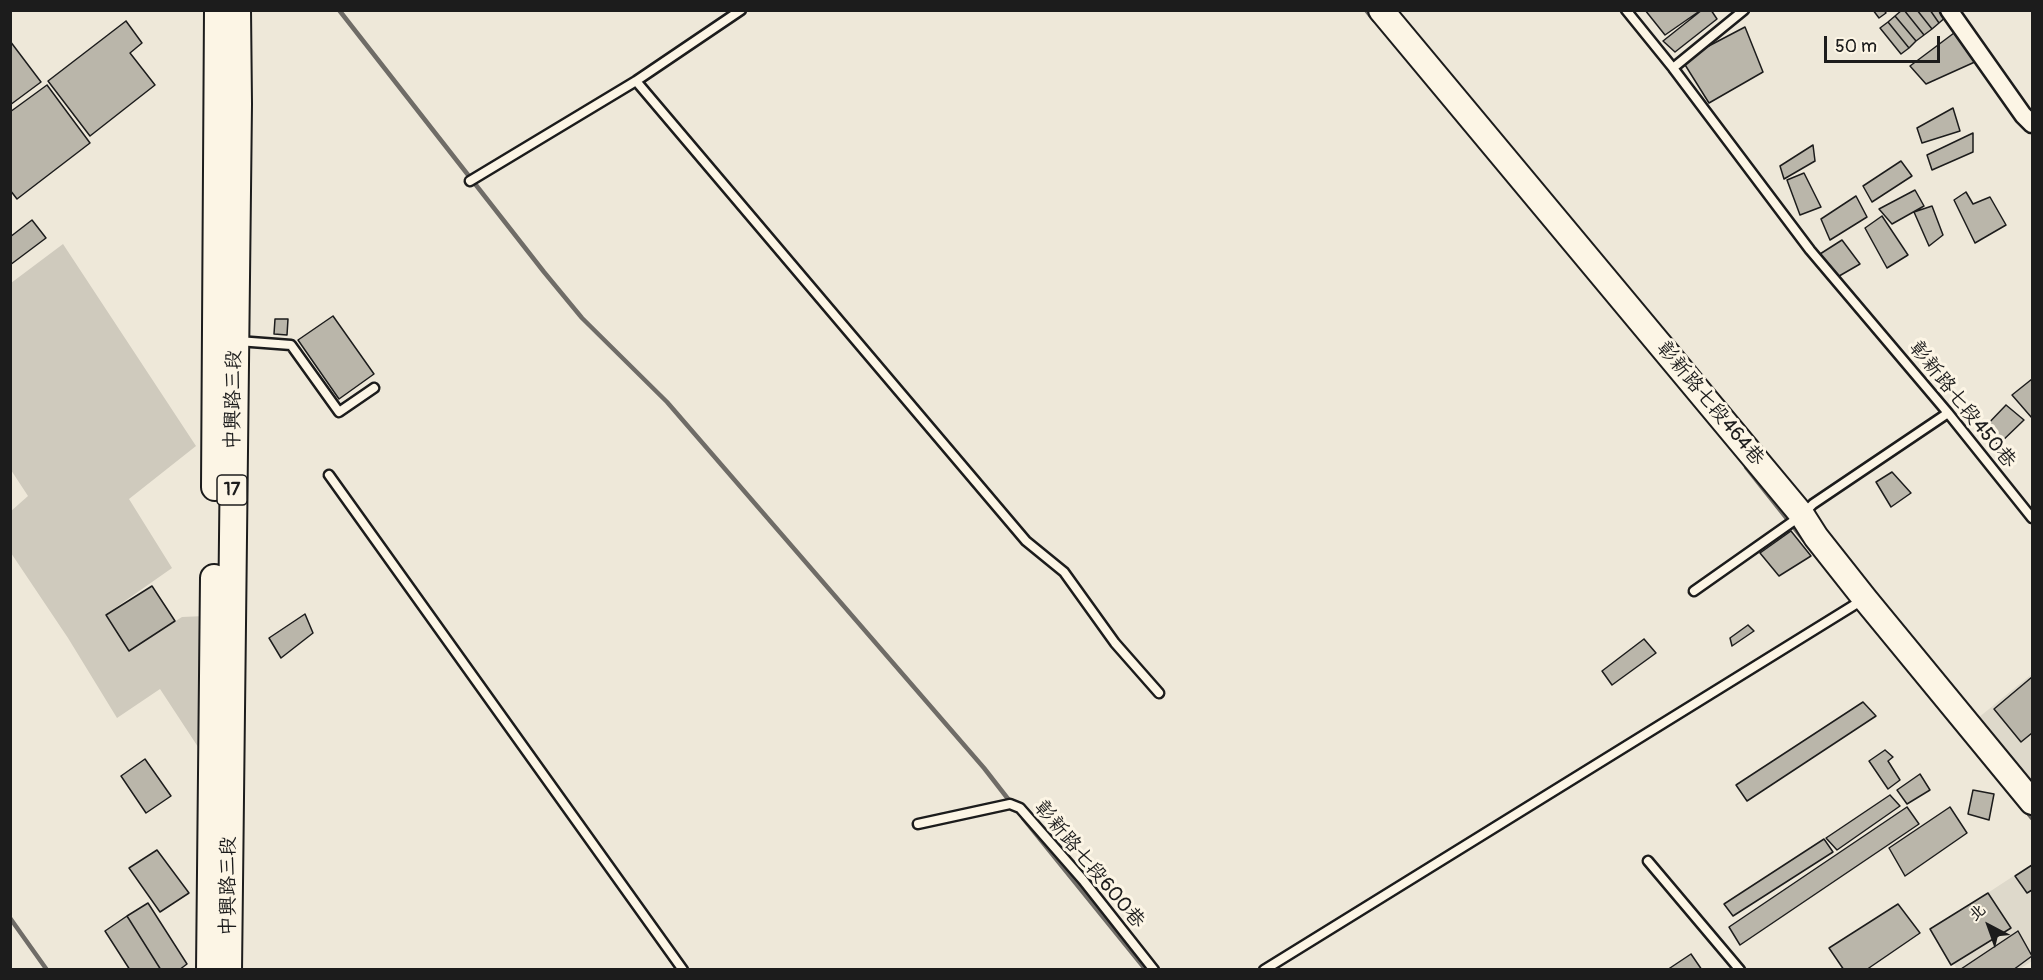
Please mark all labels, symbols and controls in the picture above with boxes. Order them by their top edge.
scale bar [1827,24,1942,62]
text: 50 m [1835,35,1877,58]
street label: 彰新路七段464巷 [1651,337,1769,471]
street label: 彰新路七段450巷 [1904,337,2020,473]
street label: 中興路三段 [221,350,247,450]
road number: 17 [217,475,247,505]
street label: 彰新路七段600巷 [1029,796,1149,934]
street label: 中興路三段 [217,836,241,936]
north arrow [1959,896,2019,956]
text: 北 [1965,900,1990,925]

